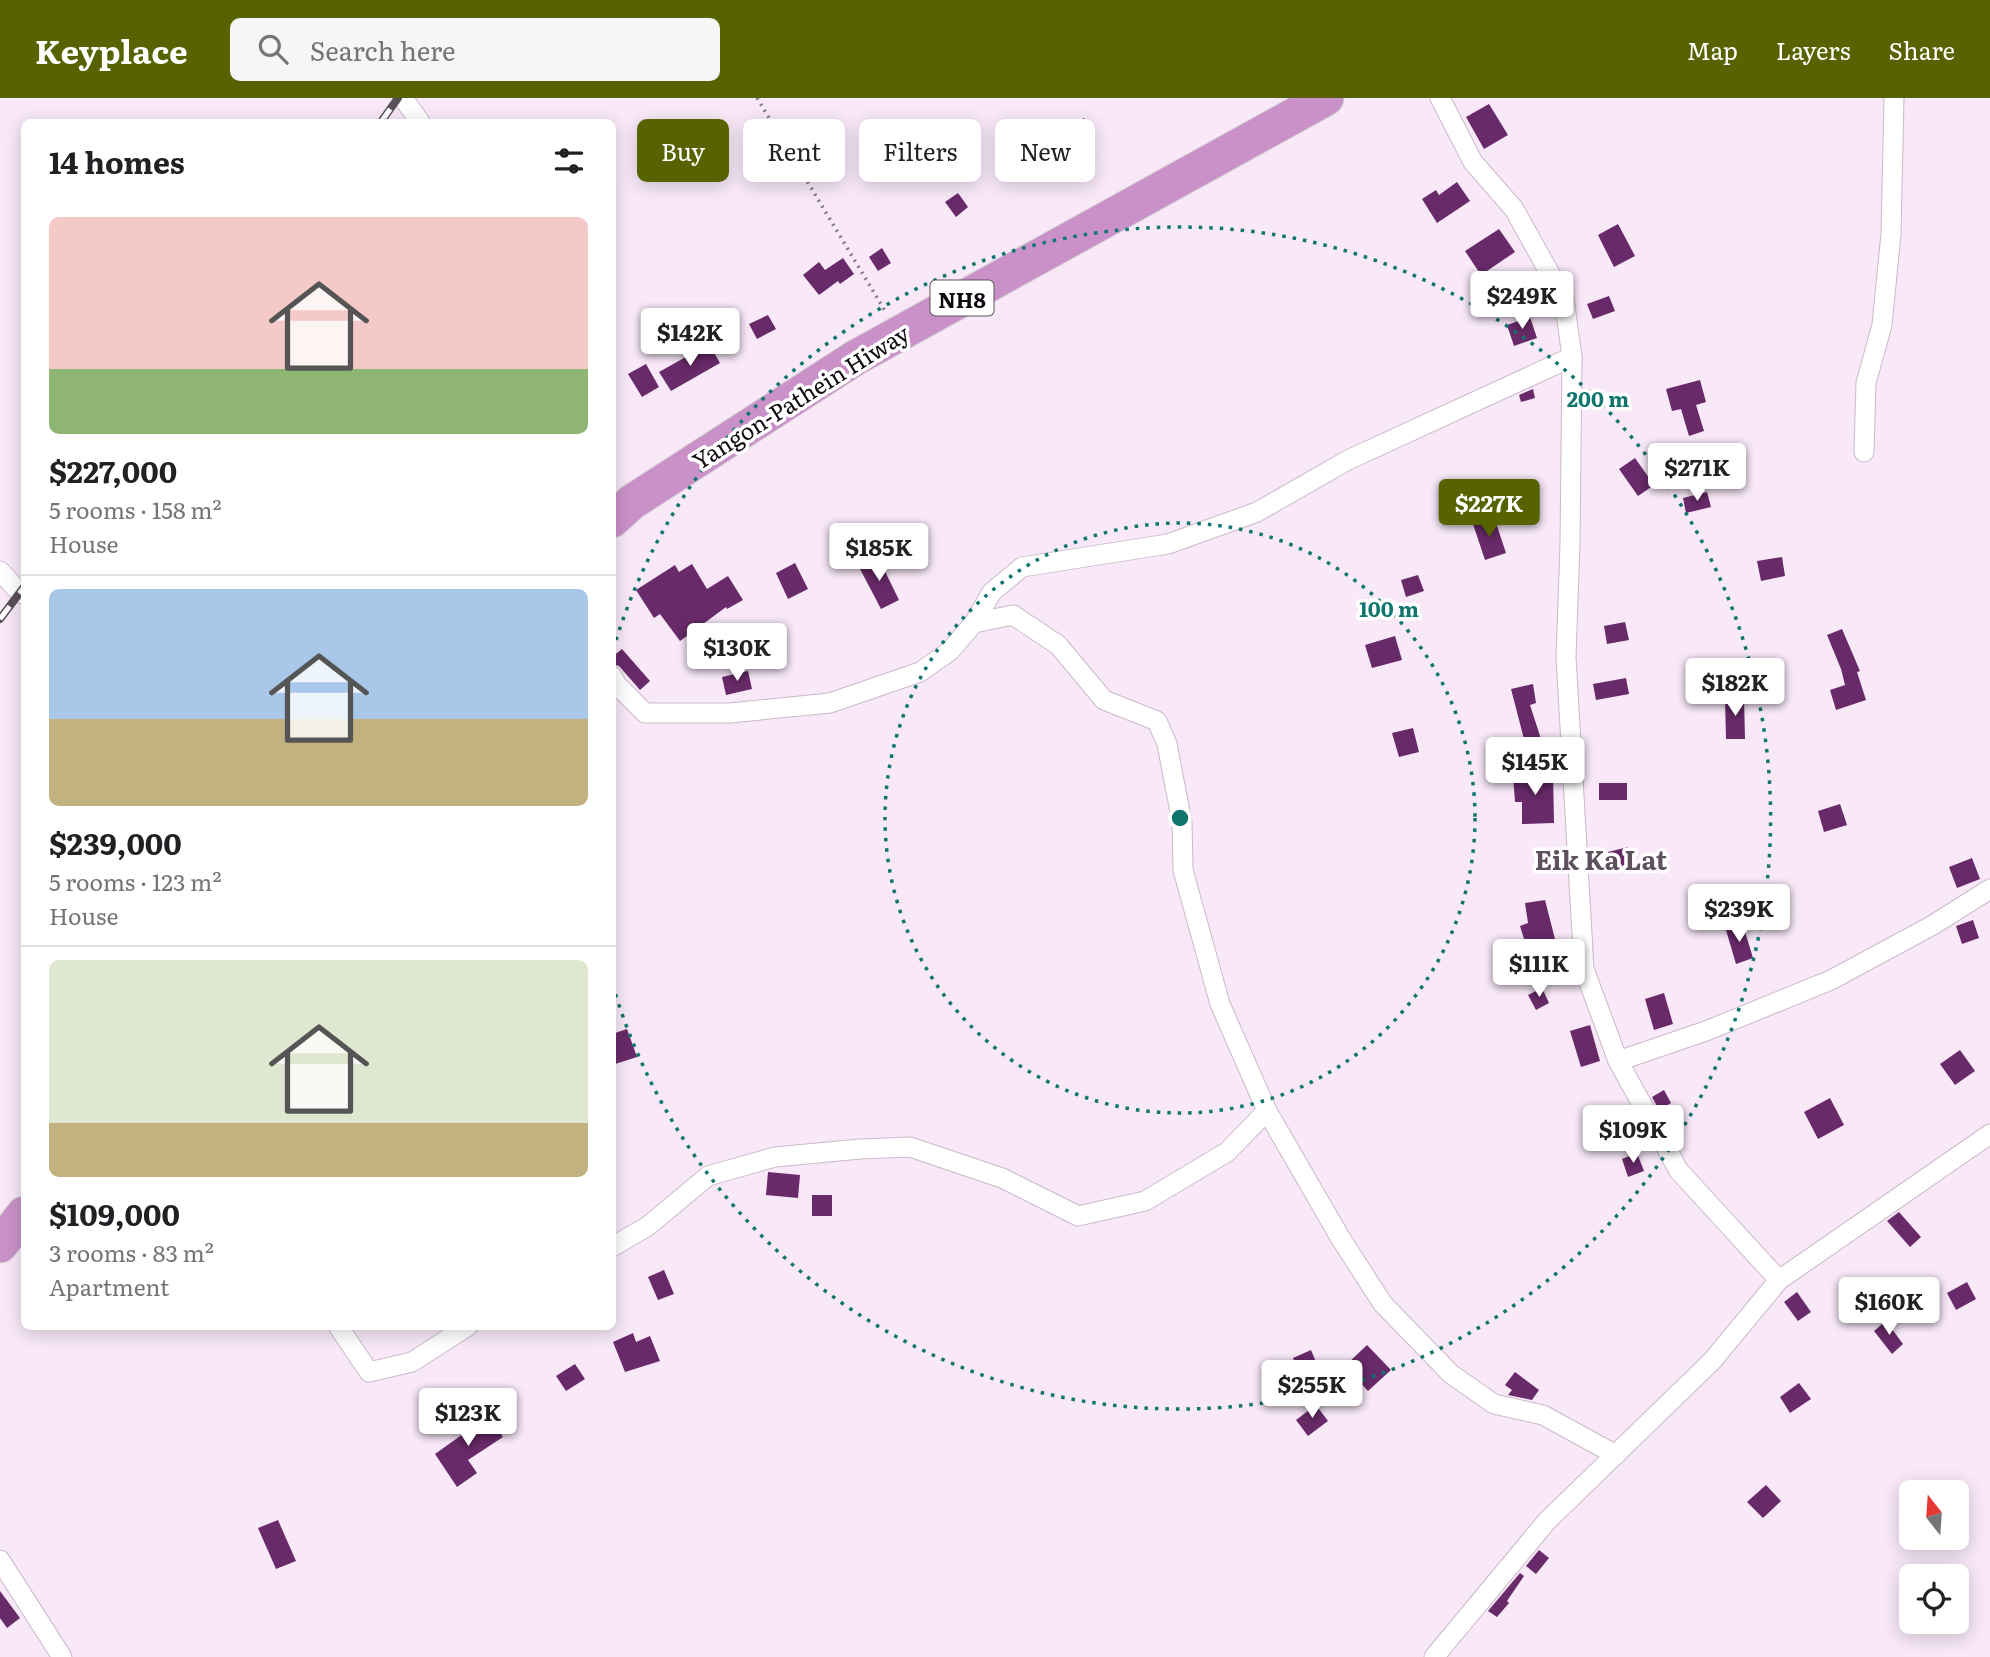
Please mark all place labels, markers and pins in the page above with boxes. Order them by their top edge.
pin: $249K [1473,272,1571,331]
pin: $142K [641,308,739,368]
pin: $271K [1648,444,1746,503]
pin: $227K [1440,480,1538,539]
pin: $185K [830,524,928,583]
pin: $130K [688,624,786,683]
pin: $182K [1686,658,1784,718]
pin: $145K [1486,738,1584,797]
centre of rings [1168,806,1192,830]
pin: $239K [1690,884,1788,944]
pin: $111K [1490,940,1588,999]
pin: $109K [1584,1105,1682,1165]
pin: $160K [1840,1278,1938,1337]
pin: $255K [1263,1360,1361,1420]
pin: $123K [419,1388,517,1448]

